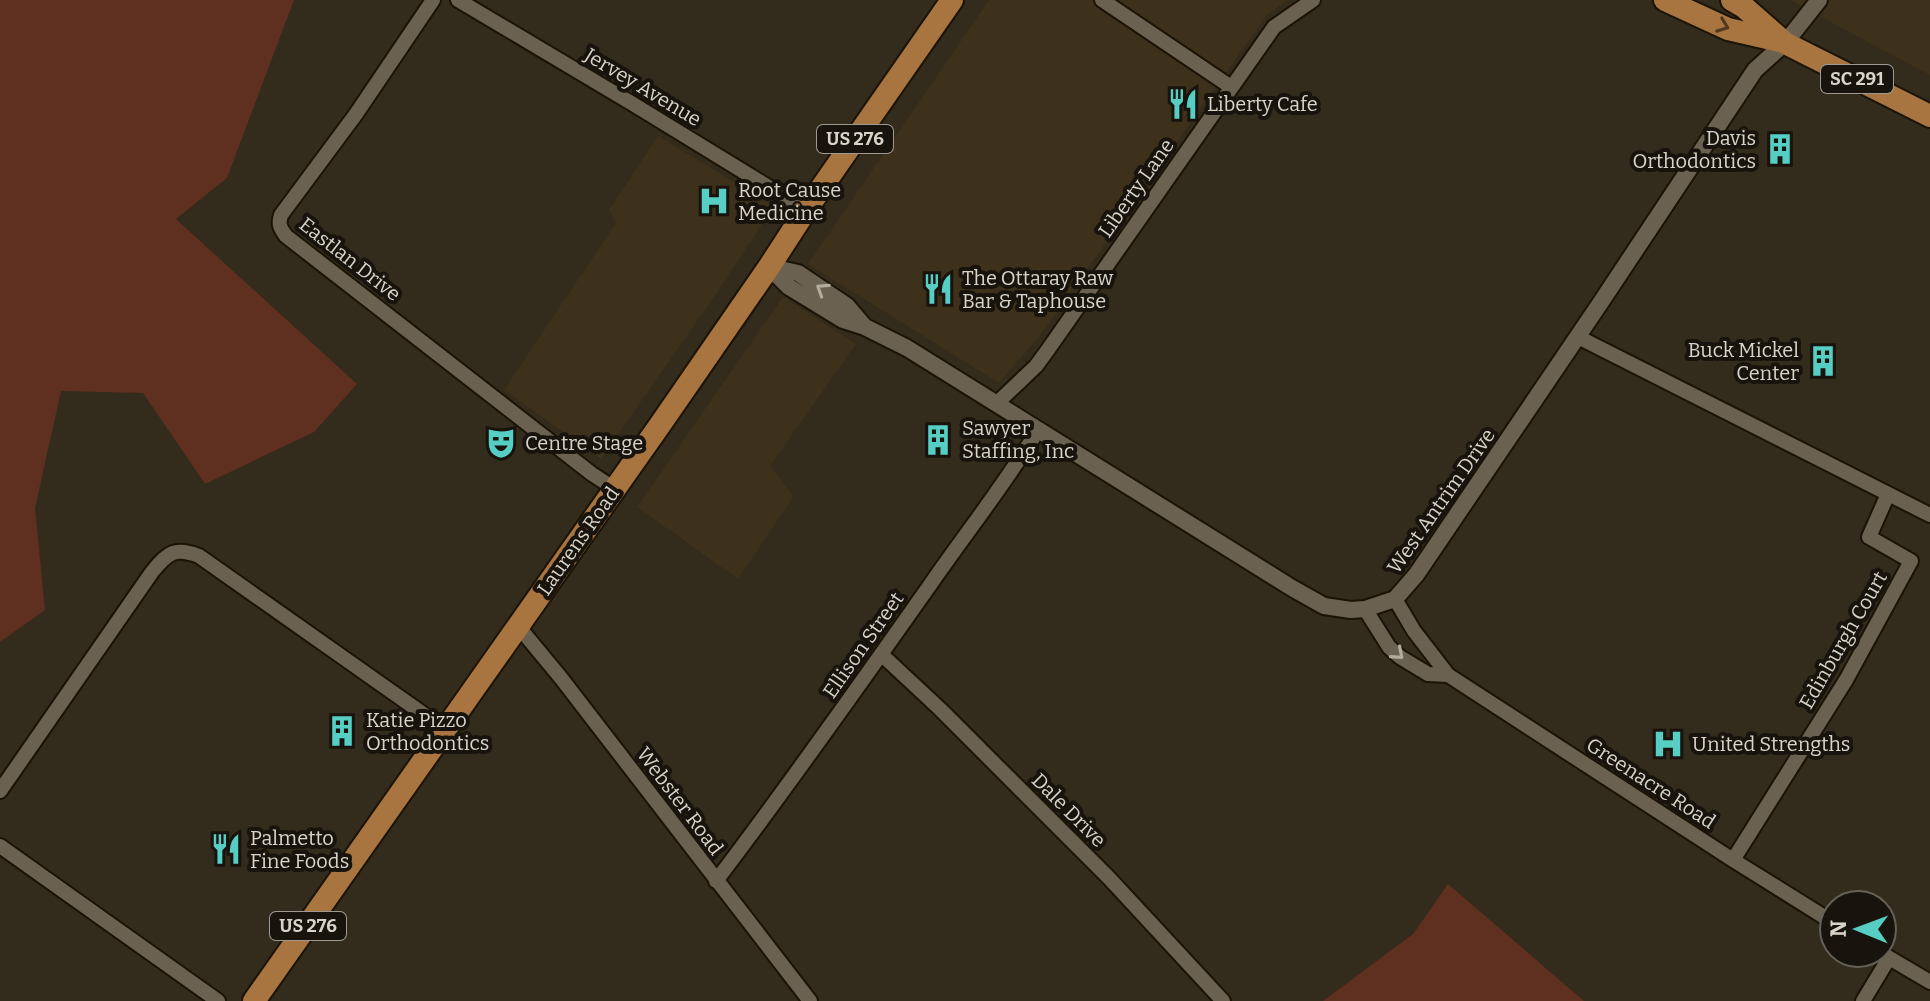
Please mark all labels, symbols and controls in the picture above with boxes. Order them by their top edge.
one-way arrow [1715,16,1729,33]
street label: Jervey Avenue [579,42,706,131]
road number: SC 291 [1821,65,1893,93]
restaurant icon: Liberty Cafe [1166,87,1200,121]
place label: Liberty Cafe [1207,92,1318,116]
road number: US 276 [817,125,893,153]
place label: Davis Orthodontics [1633,126,1756,173]
building icon: Davis Orthodontics [1763,132,1797,166]
street label: Liberty Lane [1093,134,1179,242]
place label: Root Cause Medicine [738,178,841,225]
hospital icon: Root Cause Medicine [697,184,731,218]
street label: Eastlan Drive [295,212,405,306]
place label: The Ottaray Raw Bar & Taphouse [962,266,1114,313]
restaurant icon: The Ottaray Raw Bar & Taphouse [921,272,955,306]
one-way arrow [816,284,831,299]
place label: Buck Mickel Center [1688,338,1799,385]
building icon: Buck Mickel Center [1806,344,1840,378]
place label: Sawyer Staffing, Inc [962,416,1074,463]
building icon: Sawyer Staffing, Inc [921,423,955,457]
street label: West Antrim Drive [1382,424,1500,578]
theatre icon: Centre Stage [484,426,518,460]
place label: Centre Stage [525,431,643,455]
street label: Laurens Road [532,482,624,600]
street label: Edinburgh Court [1794,567,1892,713]
street label: Ellison Street [818,587,908,703]
one-way arrow [1389,644,1403,659]
place label: Katie Pizzo Orthodontics [366,708,489,755]
building icon: Katie Pizzo Orthodontics [325,714,359,748]
hospital icon: United Strengths [1651,727,1685,761]
street label: Greenacre Road [1582,732,1720,834]
place label: United Strengths [1692,732,1850,756]
street label: Webster Road [632,742,728,860]
street label: Dale Drive [1027,768,1111,852]
place label: Palmetto Fine Foods [250,826,349,873]
restaurant icon: Palmetto Fine Foods [209,832,243,866]
north arrow [1818,889,1898,969]
road number: US 276 [270,912,346,940]
text: N [1825,920,1852,937]

